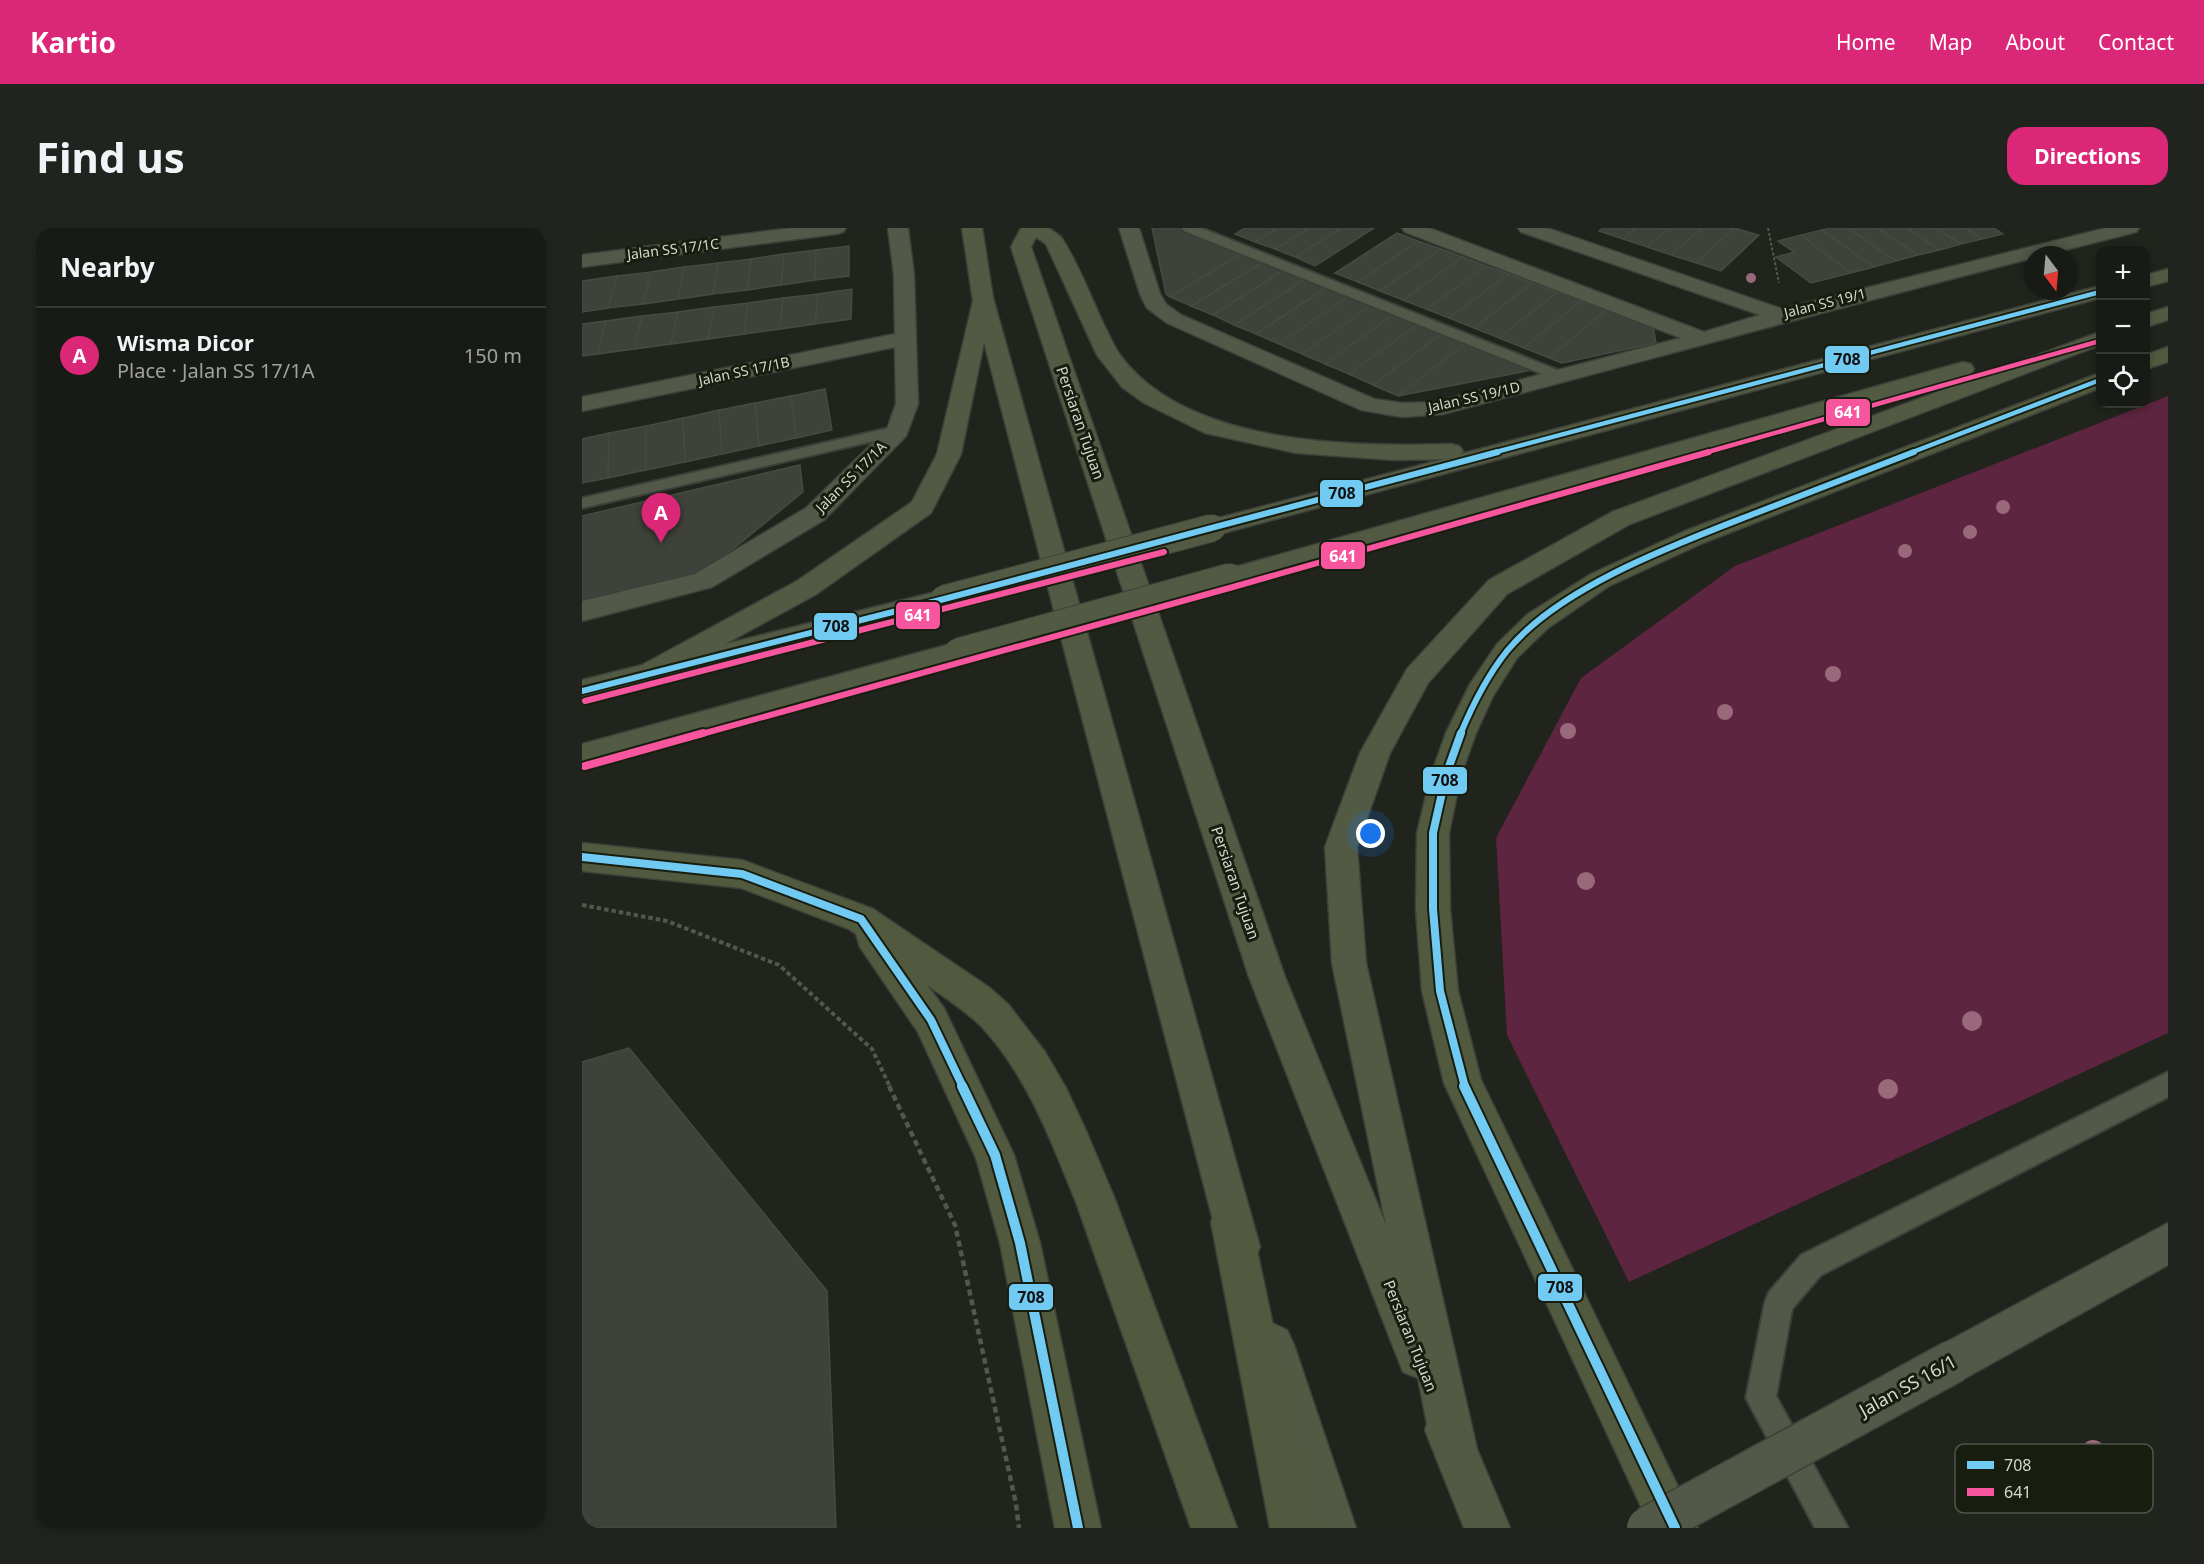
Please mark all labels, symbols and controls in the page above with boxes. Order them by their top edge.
text: Kartio [30,23,116,61]
text: Home [1836,28,1896,56]
text: Map [1929,28,1972,56]
text: About [2005,28,2065,56]
text: Contact [2098,28,2174,56]
button: Directions [2007,127,2168,185]
text: Find us [36,128,185,185]
street label: Jalan SS 17/1C [624,233,720,264]
north arrow [2024,246,2078,300]
map controls [2096,246,2150,408]
button: + [2096,246,2150,300]
text: Nearby [60,249,155,285]
street label: Jalan SS 19/1 [1780,283,1868,322]
button: − [2096,300,2150,354]
text: Wisma Dicor [117,327,254,357]
text: A [73,342,86,369]
text: 150 m [464,342,522,369]
line badge: 708 [1824,345,1870,374]
text: 708 [1833,348,1861,370]
street label: Jalan SS 17/1B [695,352,791,390]
button: locate [2096,354,2150,408]
text: Place · Jalan SS 17/1A [117,357,314,384]
street label: Persiaran Tujuan [1052,363,1110,482]
street label: Jalan SS 19/1D [1424,377,1522,417]
line badge: 641 [1825,398,1871,427]
text: 641 [1834,401,1862,423]
street label: Jalan SS 17/1A [810,437,890,518]
line badge: 708 [1319,479,1364,508]
text: 708 [1328,482,1356,504]
pin: A [642,494,680,543]
line badge: 641 [1320,541,1366,570]
text: 641 [1329,545,1357,567]
line badge: 641 [895,601,941,630]
text: 641 [904,604,932,626]
line badge: 708 [813,612,858,641]
text: 708 [822,615,850,637]
line badge: 708 [1422,766,1468,795]
text: 708 [1431,769,1459,791]
your location [1356,819,1385,848]
street label: Persiaran Tujuan [1207,823,1265,942]
line badge: 708 [1537,1273,1583,1302]
text: 708 [1546,1276,1574,1298]
street label: Persiaran Tujuan [1379,1277,1442,1394]
line badge: 708 [1008,1283,1054,1311]
text: 708 [1017,1286,1045,1308]
street label: Jalan SS 16/1 [1853,1349,1960,1423]
legend [1955,1444,2153,1513]
text: 708 [2004,1454,2031,1476]
text: 641 [2004,1481,2031,1503]

